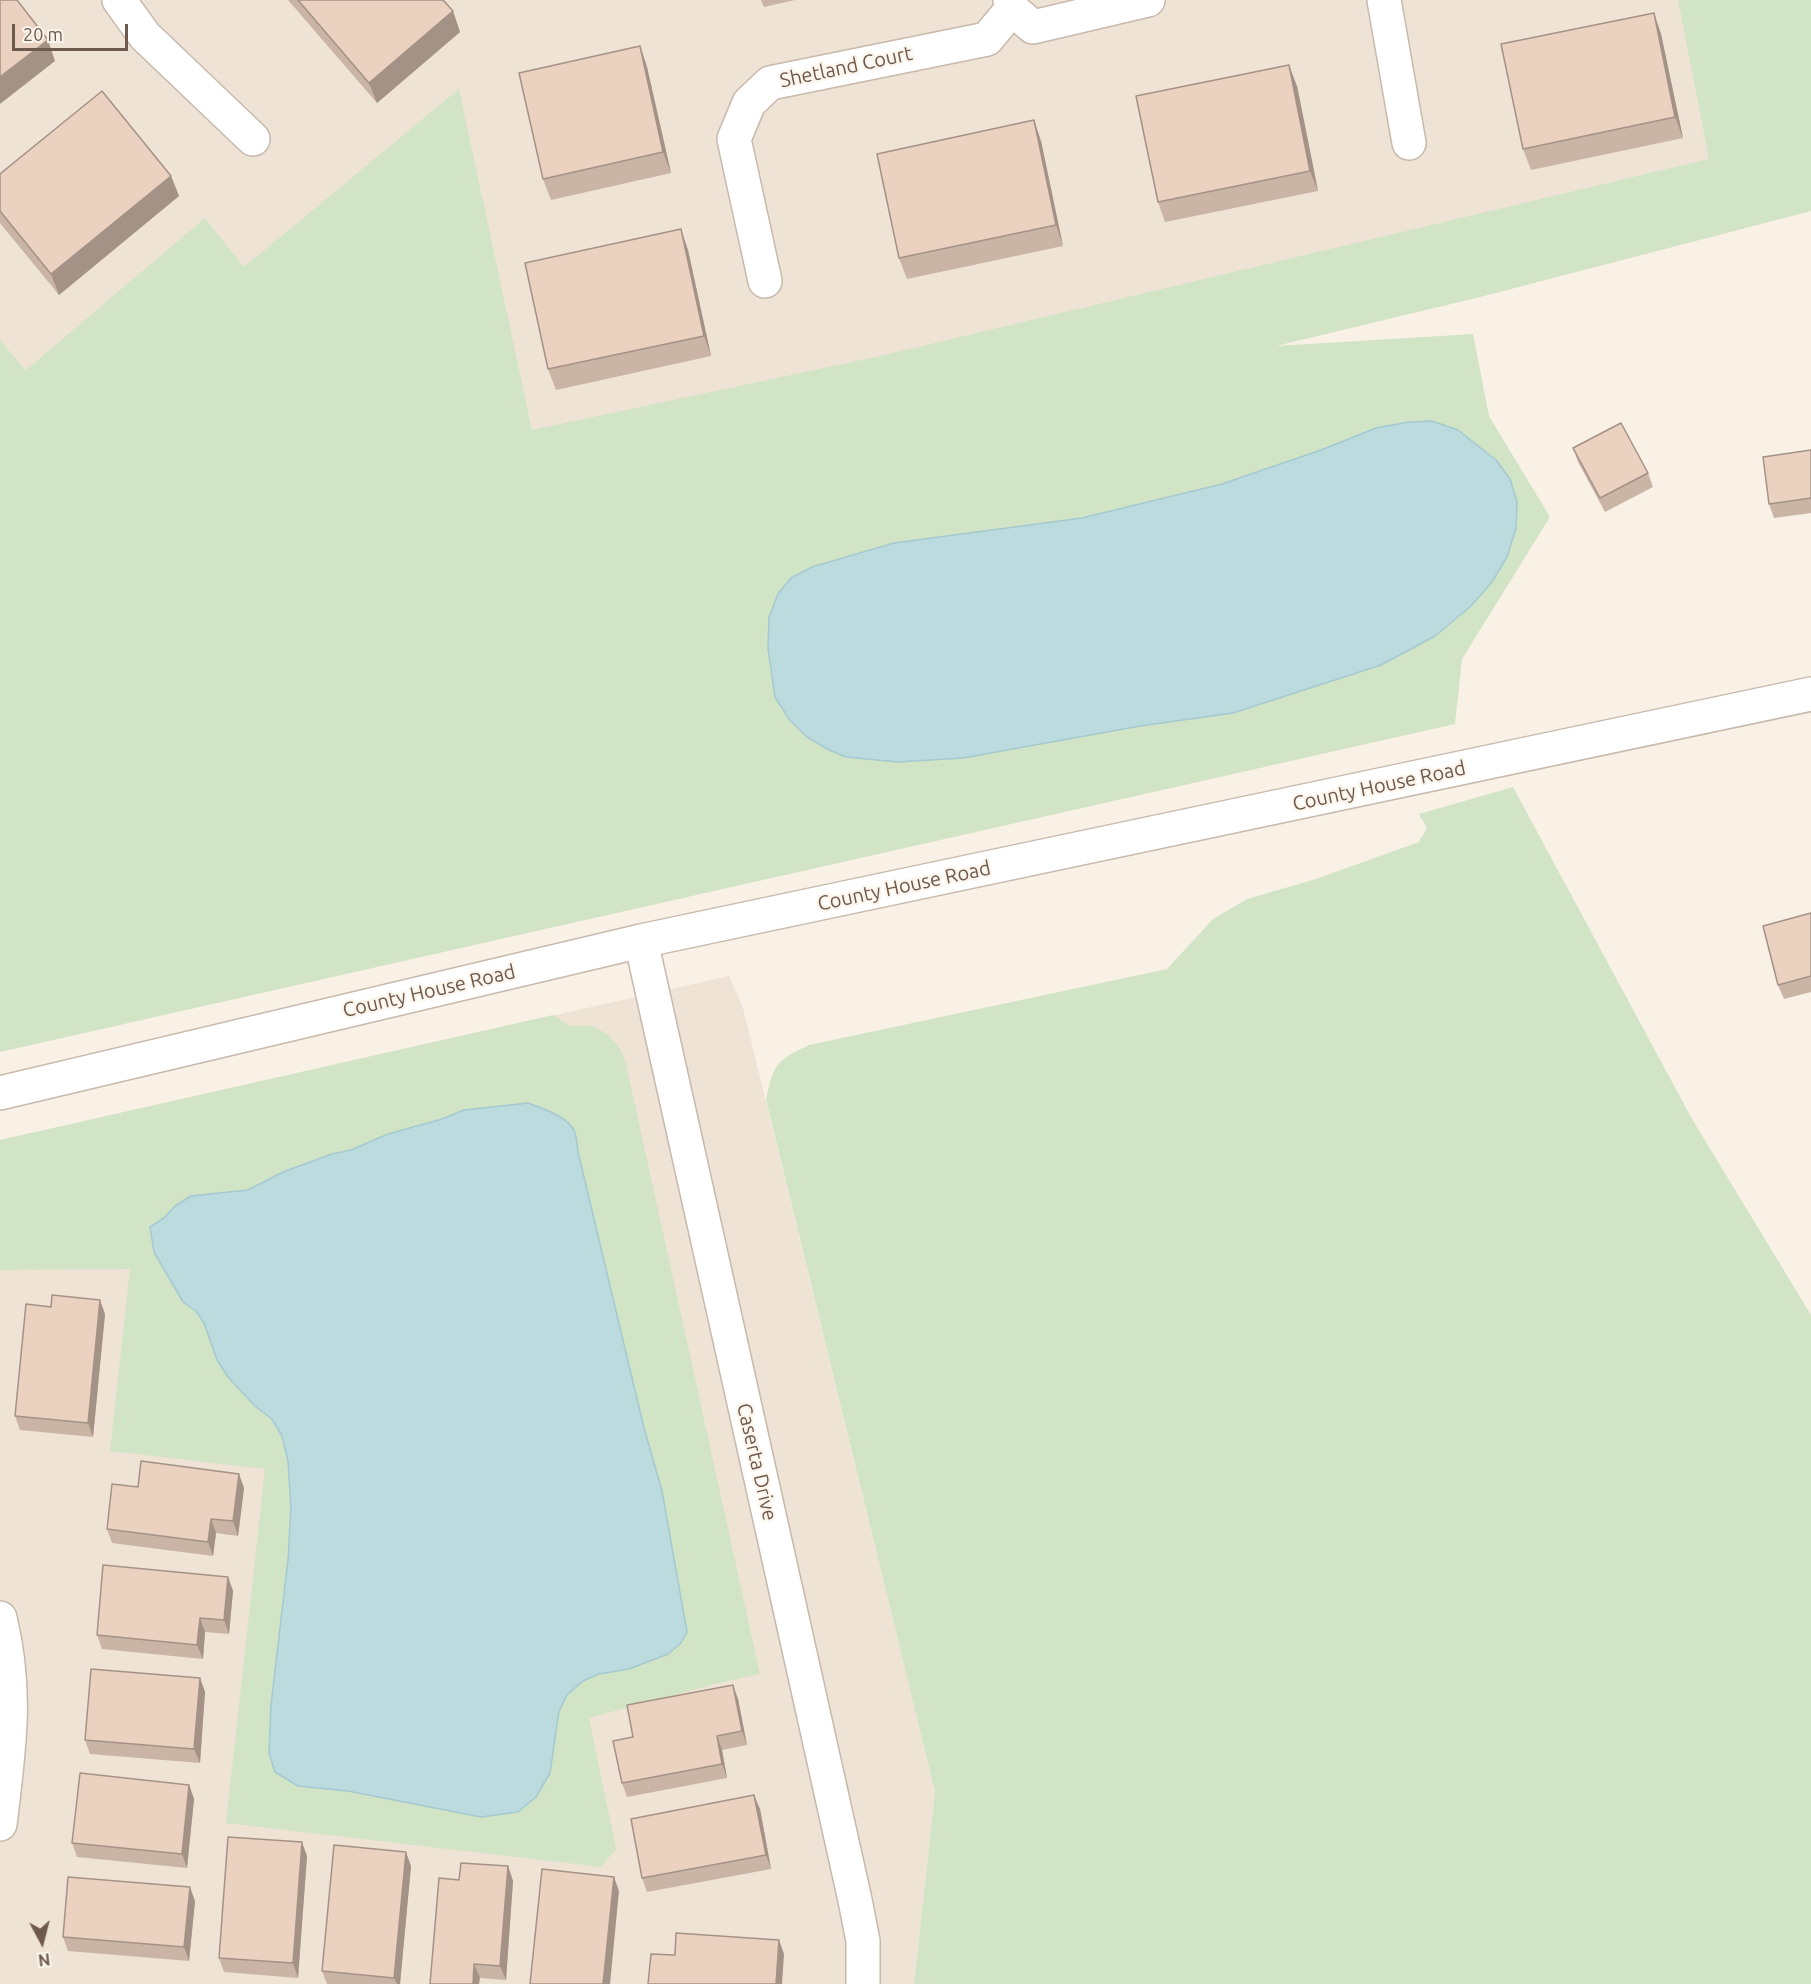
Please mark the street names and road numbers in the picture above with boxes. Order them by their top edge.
street label: Shetland Court [778,41,914,93]
street label: County House Road [1290,756,1468,816]
street label: County House Road [815,856,993,916]
street label: County House Road [340,959,518,1023]
street label: Caserta Drive [732,1401,782,1523]

